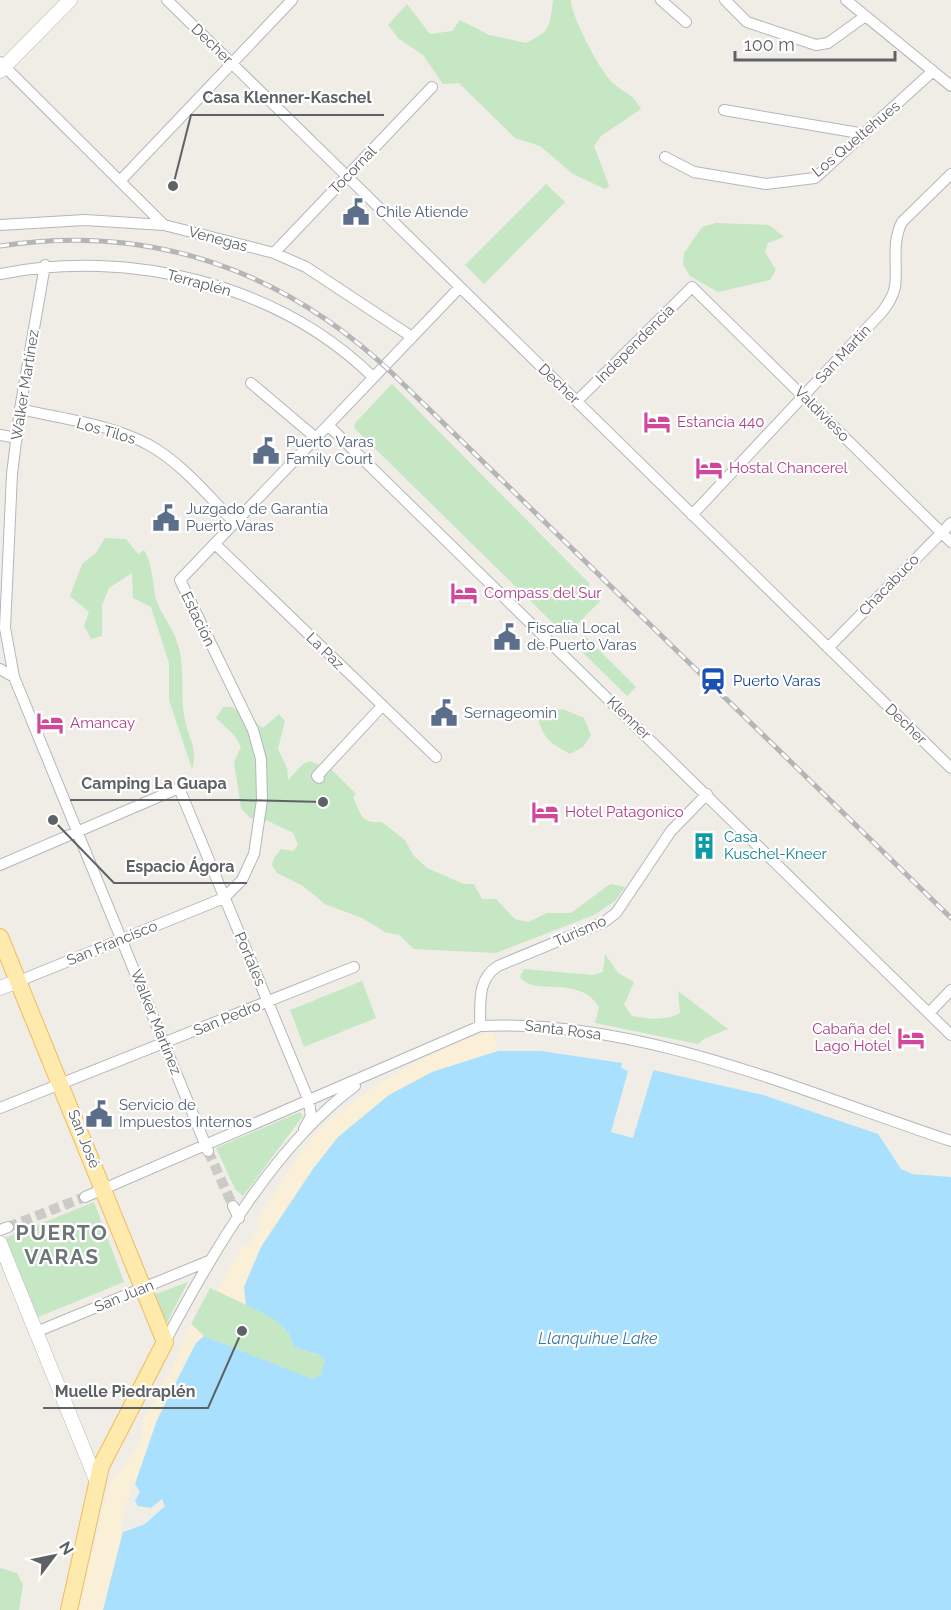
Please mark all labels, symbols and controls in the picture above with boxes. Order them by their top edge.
street label: Decher [188,20,237,69]
scale bar [735,24,896,62]
text: 100 m [744,34,795,55]
callout: Casa Klenner-Kaschel [191,81,384,115]
text: Casa Klenner-Kaschel [202,88,372,107]
street label: Los Queltehues [808,97,904,181]
street label: Tocornal [326,142,381,198]
public building icon: Chile Atiende [341,197,371,227]
place label: Chile Atiende [376,203,469,221]
street label: Venegas [187,223,249,255]
street label: Terraplén [165,266,233,300]
street label: Independencia [592,301,678,387]
street label: San Martín [811,321,875,387]
street label: Walker Martínez [7,328,43,442]
street label: Decher [535,360,584,409]
street label: Valdivieso [791,383,853,445]
hotel icon: Estancia 440 [642,407,672,437]
place label: Estancia 440 [677,413,764,431]
street label: Los Tilos [74,414,138,448]
place label: Puerto Varas Family Court [286,433,374,468]
public building icon: Puerto Varas Family Court [251,436,281,466]
hotel icon: Hostal Chancerel [694,453,724,483]
place label: Hostal Chancerel [729,459,849,477]
place label: Juzgado de Garantía Puerto Varas [186,500,328,535]
public building icon: Juzgado de Garantía Puerto Varas [151,503,181,533]
street label: Chacabuco [855,550,923,620]
hotel icon: Compass del Sur [449,578,479,608]
place label: Compass del Sur [484,584,602,602]
street label: Estación [177,589,219,649]
place label: Fiscalía Local de Puerto Varas [527,619,637,654]
public building icon: Fiscalía Local de Puerto Varas [492,622,522,652]
street label: La Paz [302,629,348,673]
station icon: Puerto Varas [698,666,728,696]
place label: Puerto Varas [733,672,821,690]
street label: Klenner [603,693,655,744]
public building icon: Sernageomin [429,698,459,728]
street label: Decher [882,700,931,749]
place label: Sernageomin [464,704,557,722]
hotel icon: Amancay [35,708,65,738]
place label: Amancay [70,714,135,732]
callout: Camping La Guapa [70,766,239,800]
text: Camping La Guapa [81,774,227,793]
hotel icon: Hotel Patagonico [530,797,560,827]
place label: Hotel Patagonico [565,803,684,821]
place label: Casa Kuschel-Kneer [724,828,827,863]
building icon: Casa Kuschel-Kneer [689,831,719,861]
callout: Espacio Ágora [114,849,247,883]
text: Espacio Ágora [126,856,234,876]
street label: Turismo [551,912,609,950]
street label: San Francisco [64,917,160,969]
street label: Portales [231,929,269,989]
street label: Walker Martínez [127,967,185,1077]
street label: San Pedro [191,996,263,1040]
street label: Santa Rosa [524,1016,602,1044]
place label: Cabaña del Lago Hotel [812,1020,892,1055]
hotel icon: Cabaña del Lago Hotel [896,1023,926,1053]
place label: Servicio de Impuestos Internos [119,1096,252,1131]
public building icon: Servicio de Impuestos Internos [84,1099,114,1129]
street label: San José [64,1107,104,1171]
district label: PUERTO VARAS [16,1220,108,1269]
street label: San Juan [92,1276,156,1316]
water label: Llanquihue Lake [538,1329,658,1348]
callout: Muelle Piedraplén [43,1374,208,1408]
text: Muelle Piedraplén [55,1382,195,1401]
north arrow [24,1526,84,1586]
text: N [55,1538,78,1559]

